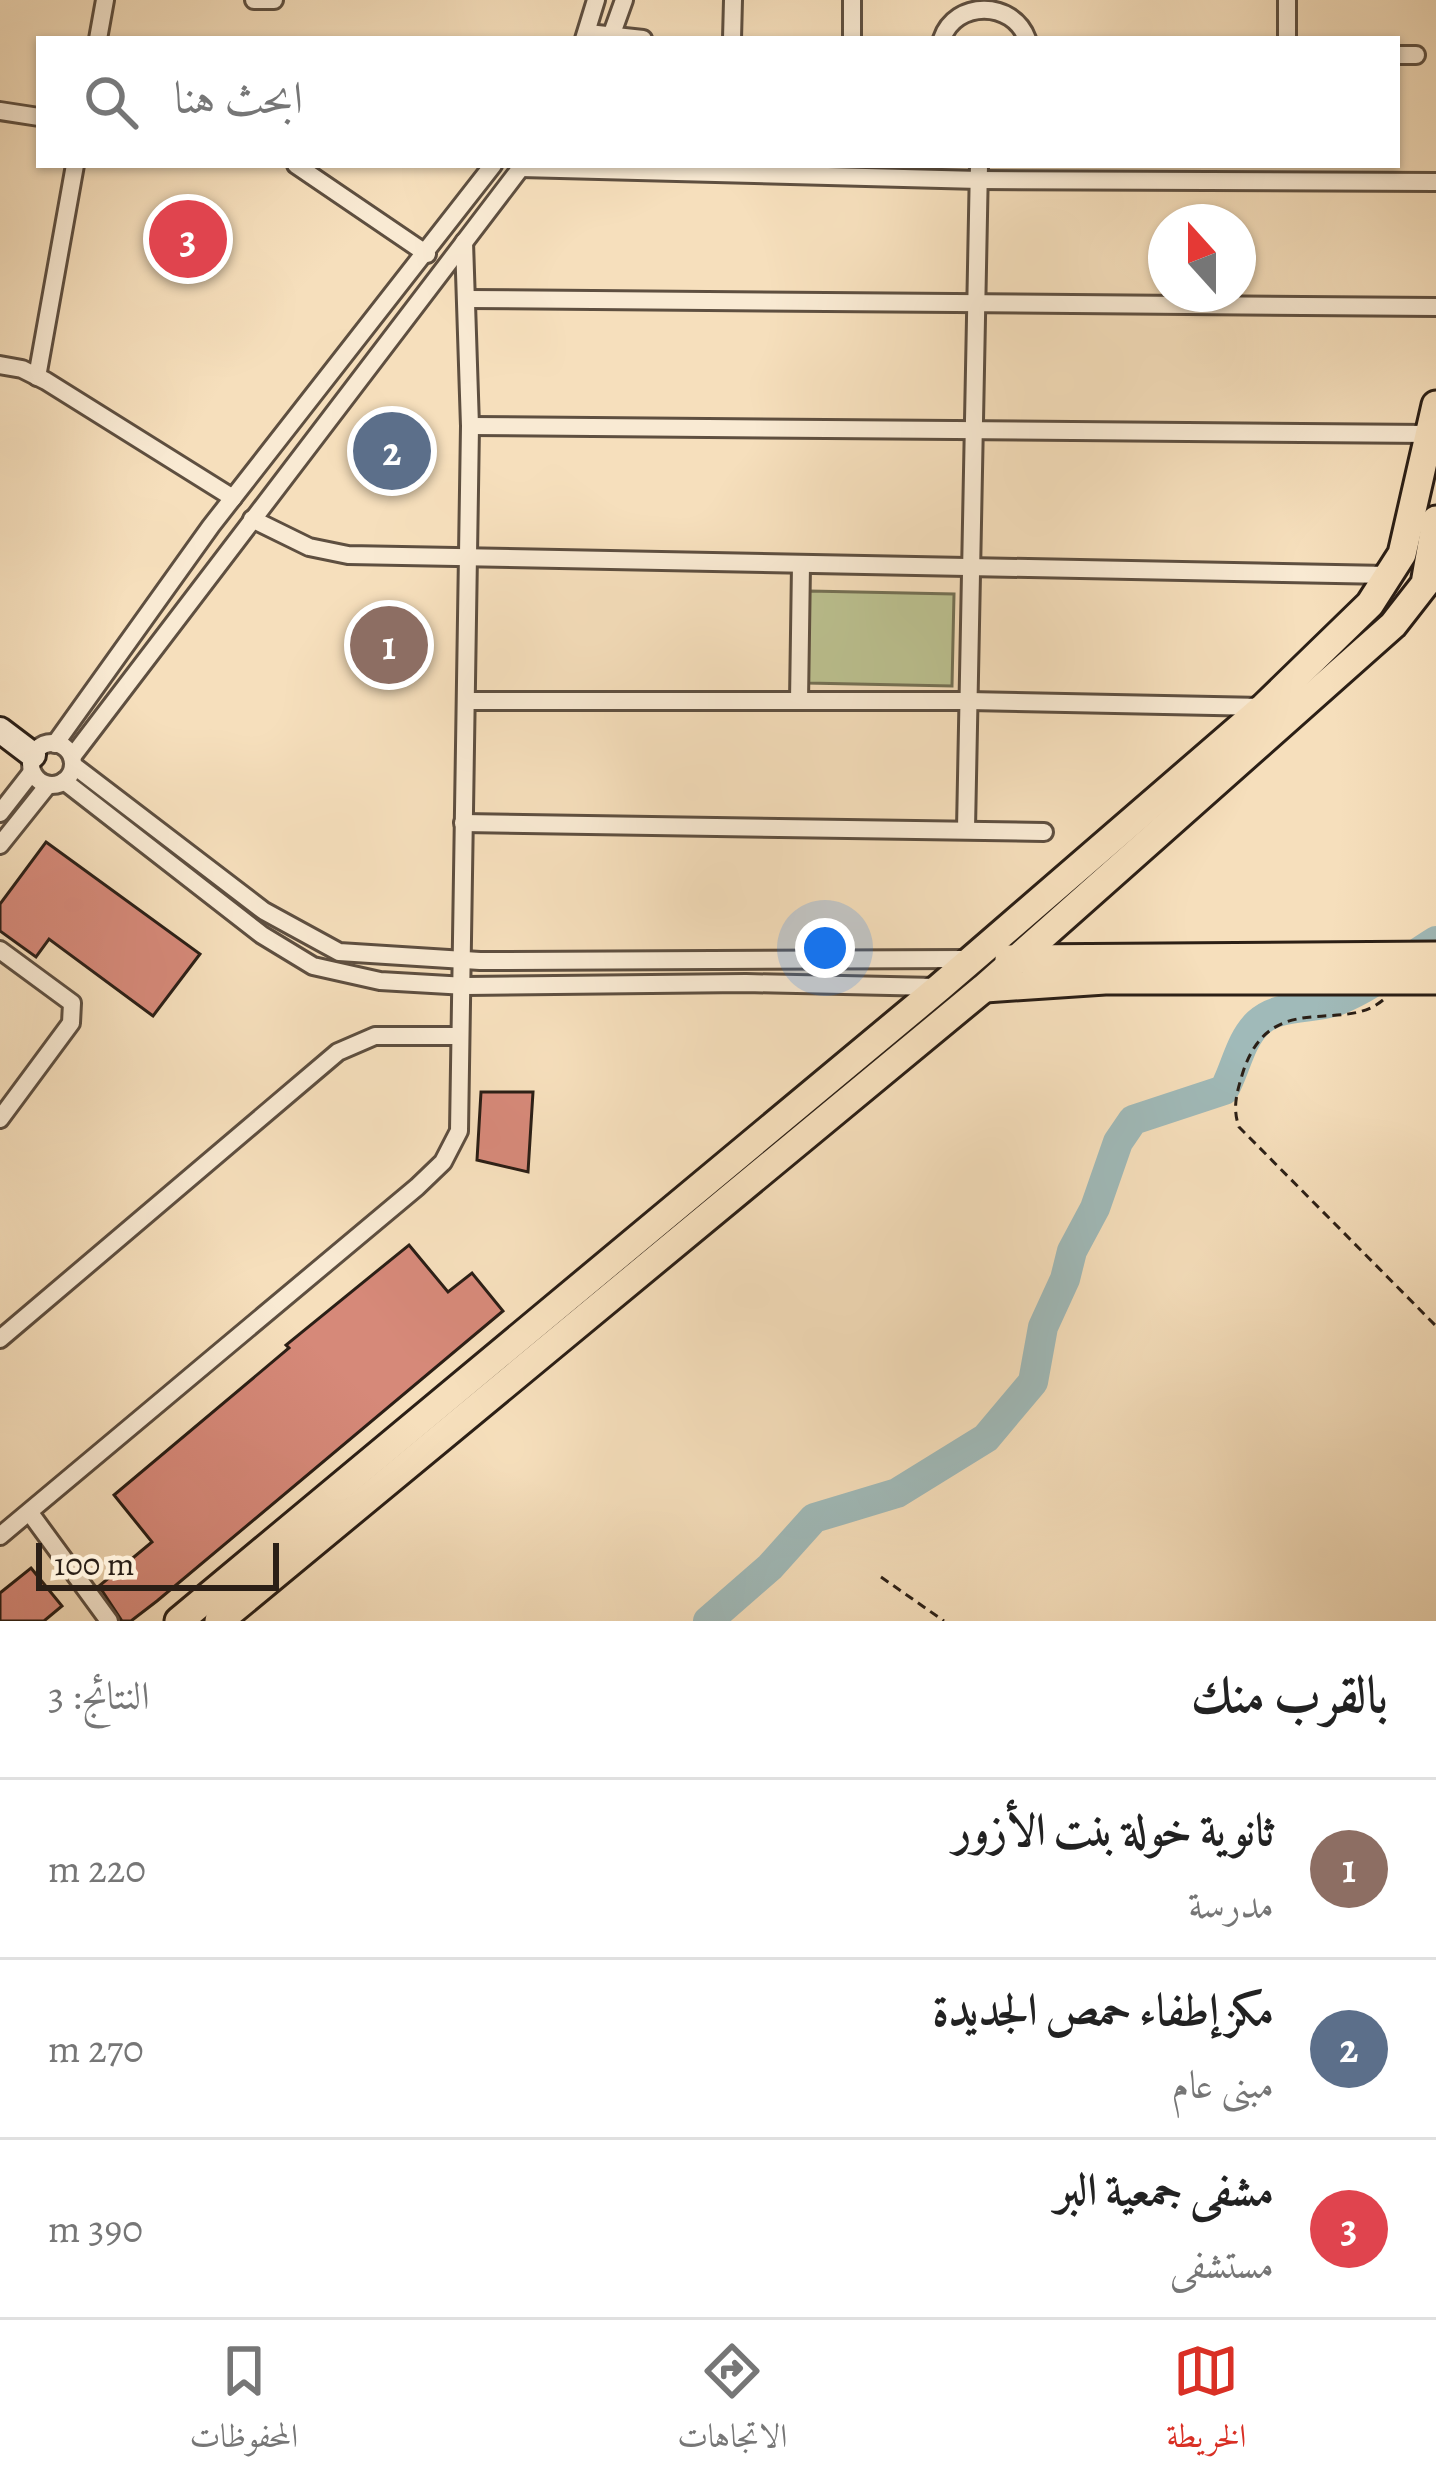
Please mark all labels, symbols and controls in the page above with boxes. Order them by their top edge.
search box [36,36,1400,168]
text: ابحث هنا [174,67,303,129]
icon: search [78,69,144,135]
pin: 3 [149,194,227,284]
north arrow [1148,204,1256,312]
pin: 2 [353,406,431,496]
pin: 1 [350,600,428,690]
your location [795,918,855,978]
scale bar [36,1537,279,1590]
text: 100 m [54,1541,134,1586]
text: بالقرب منك [1191,1660,1388,1730]
text: النتائج: 3 [48,1669,150,1722]
text: ثانوية خولة بنت الأزور [953,1799,1274,1861]
text: 220 m [48,1842,146,1895]
text: 1 [1342,1842,1356,1895]
text: مدرسة [1188,1878,1274,1931]
text: مكز إطفاء حمص الجديدة [932,1979,1274,2041]
text: 270 m [48,2022,144,2075]
text: 2 [1340,2022,1358,2075]
text: مبنى عام [1171,2058,1274,2111]
text: مشفى جمعية البر [1055,2159,1274,2221]
text: 390 m [48,2202,143,2255]
text: 3 [1341,2202,1357,2255]
text: مستشفى [1170,2238,1274,2291]
tab: المحفوظات [189,2338,298,2468]
tab: الاتجاهات [677,2338,787,2468]
tab: الخريطة [1166,2338,1247,2468]

